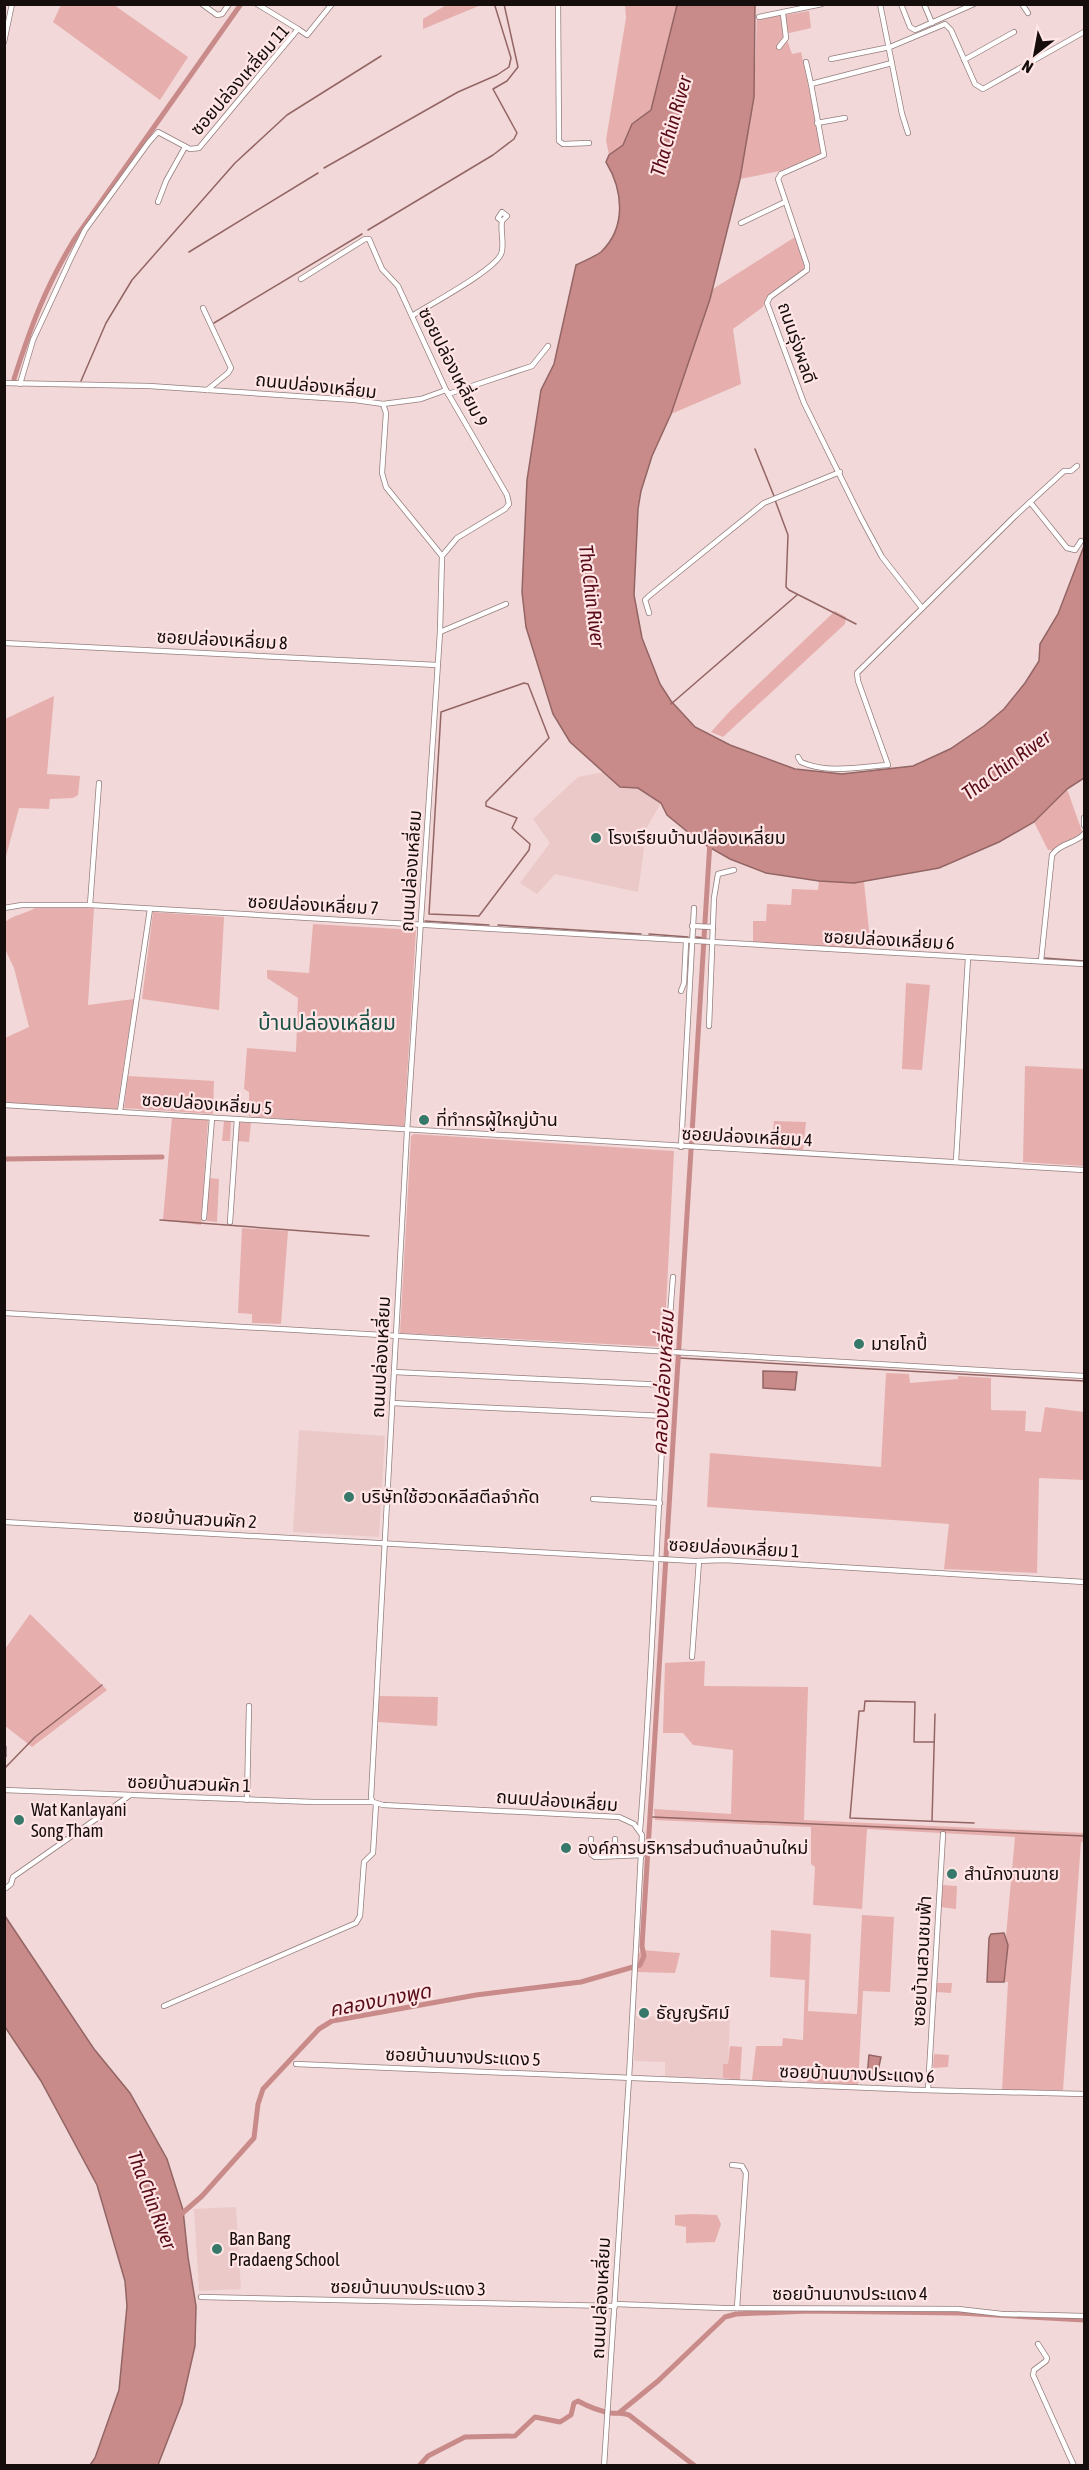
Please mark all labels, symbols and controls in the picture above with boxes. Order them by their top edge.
street label: ซอยปล่องเหลี่ยม 11 [184,19,293,139]
north arrow [1005,24,1065,84]
text: N [1019,57,1036,77]
water label: Tha Chin River [645,72,696,179]
street label: ถนนรุ่งผลดี [773,300,821,386]
street label: ซอยปล่องเหลี่ยม 9 [414,303,494,430]
street label: ถนนปล่องเหลี่ยม [254,367,378,402]
water label: Tha Chin River [575,543,610,650]
street label: ซอยปล่องเหลี่ยม 8 [156,624,288,653]
water label: Tha Chin River [957,724,1055,804]
street label: ถนนปล่องเหลี่ยม [394,809,425,933]
place label: โรงเรียนบ้านปล่องเหลี่ยม [608,825,786,848]
marker: โรงเรียนบ้านปล่องเหลี่ยม [589,831,603,845]
street label: ซอยปล่องเหลี่ยม 7 [247,889,379,918]
street label: ซอยปล่องเหลี่ยม 6 [823,924,955,953]
district label: บ้านปล่องเหลี่ยม [258,1008,396,1034]
street label: ซอยปล่องเหลี่ยม 5 [141,1086,273,1119]
place label: ที่ทำกรผู้ใหญ่บ้าน [436,1107,558,1132]
marker: ที่ทำกรผู้ใหญ่บ้าน [417,1113,431,1127]
street label: ซอยปล่องเหลี่ยม 4 [681,1121,813,1150]
street label: ถนนปล่องเหลี่ยม [365,1295,394,1418]
water label: คลองปล่องเหลี่ยม [645,1308,678,1456]
place label: มายโกปี้ [871,1331,927,1354]
marker: มายโกปี้ [852,1337,866,1351]
place label: บริษัทใช้ฮวดหลีสตีลจำกัด [361,1486,540,1507]
marker: บริษัทใช้ฮวดหลีสตีลจำกัด [342,1490,356,1504]
street label: ซอยบ้านสวนผัก 2 [133,1505,257,1532]
street label: ซอยปล่องเหลี่ยม 1 [668,1532,800,1561]
street label: ซอยบ้านสวนผัก 1 [127,1771,251,1796]
street label: ถนนปล่องเหลี่ยม [495,1784,619,1815]
place label: Wat Kanlayani Song Tham [31,1799,127,1841]
marker: Wat Kanlayani Song Tham [12,1813,26,1827]
place label: องค์การบริหารส่วนตำบลบ้านใหม่ [578,1837,808,1858]
marker: องค์การบริหารส่วนตำบลบ้านใหม่ [559,1841,573,1855]
place label: สำนักงานขาย [964,1863,1059,1884]
marker: สำนักงานขาย [945,1867,959,1881]
street label: ซอยบ้านสวนชมฟ้า [908,1895,935,2027]
water label: คลองบางพูด [327,1978,434,2023]
place label: ธัญญรัศม์ [656,2002,730,2023]
marker: ธัญญรัศม์ [637,2006,651,2020]
street label: ซอยบ้านบางประแดง 5 [385,2043,541,2070]
street label: ซอยบ้านบางประแดง 6 [779,2060,935,2087]
water label: Tha Chin River [123,2147,182,2253]
place label: Ban Bang Pradaeng School [229,2228,340,2270]
street label: ถนนปล่องเหลี่ยม [585,2236,614,2359]
marker: Ban Bang Pradaeng School [210,2242,224,2256]
street label: ซอยบ้านบางประแดง 3 [330,2276,486,2299]
street label: ซอยบ้านบางประแดง 4 [772,2283,928,2304]

